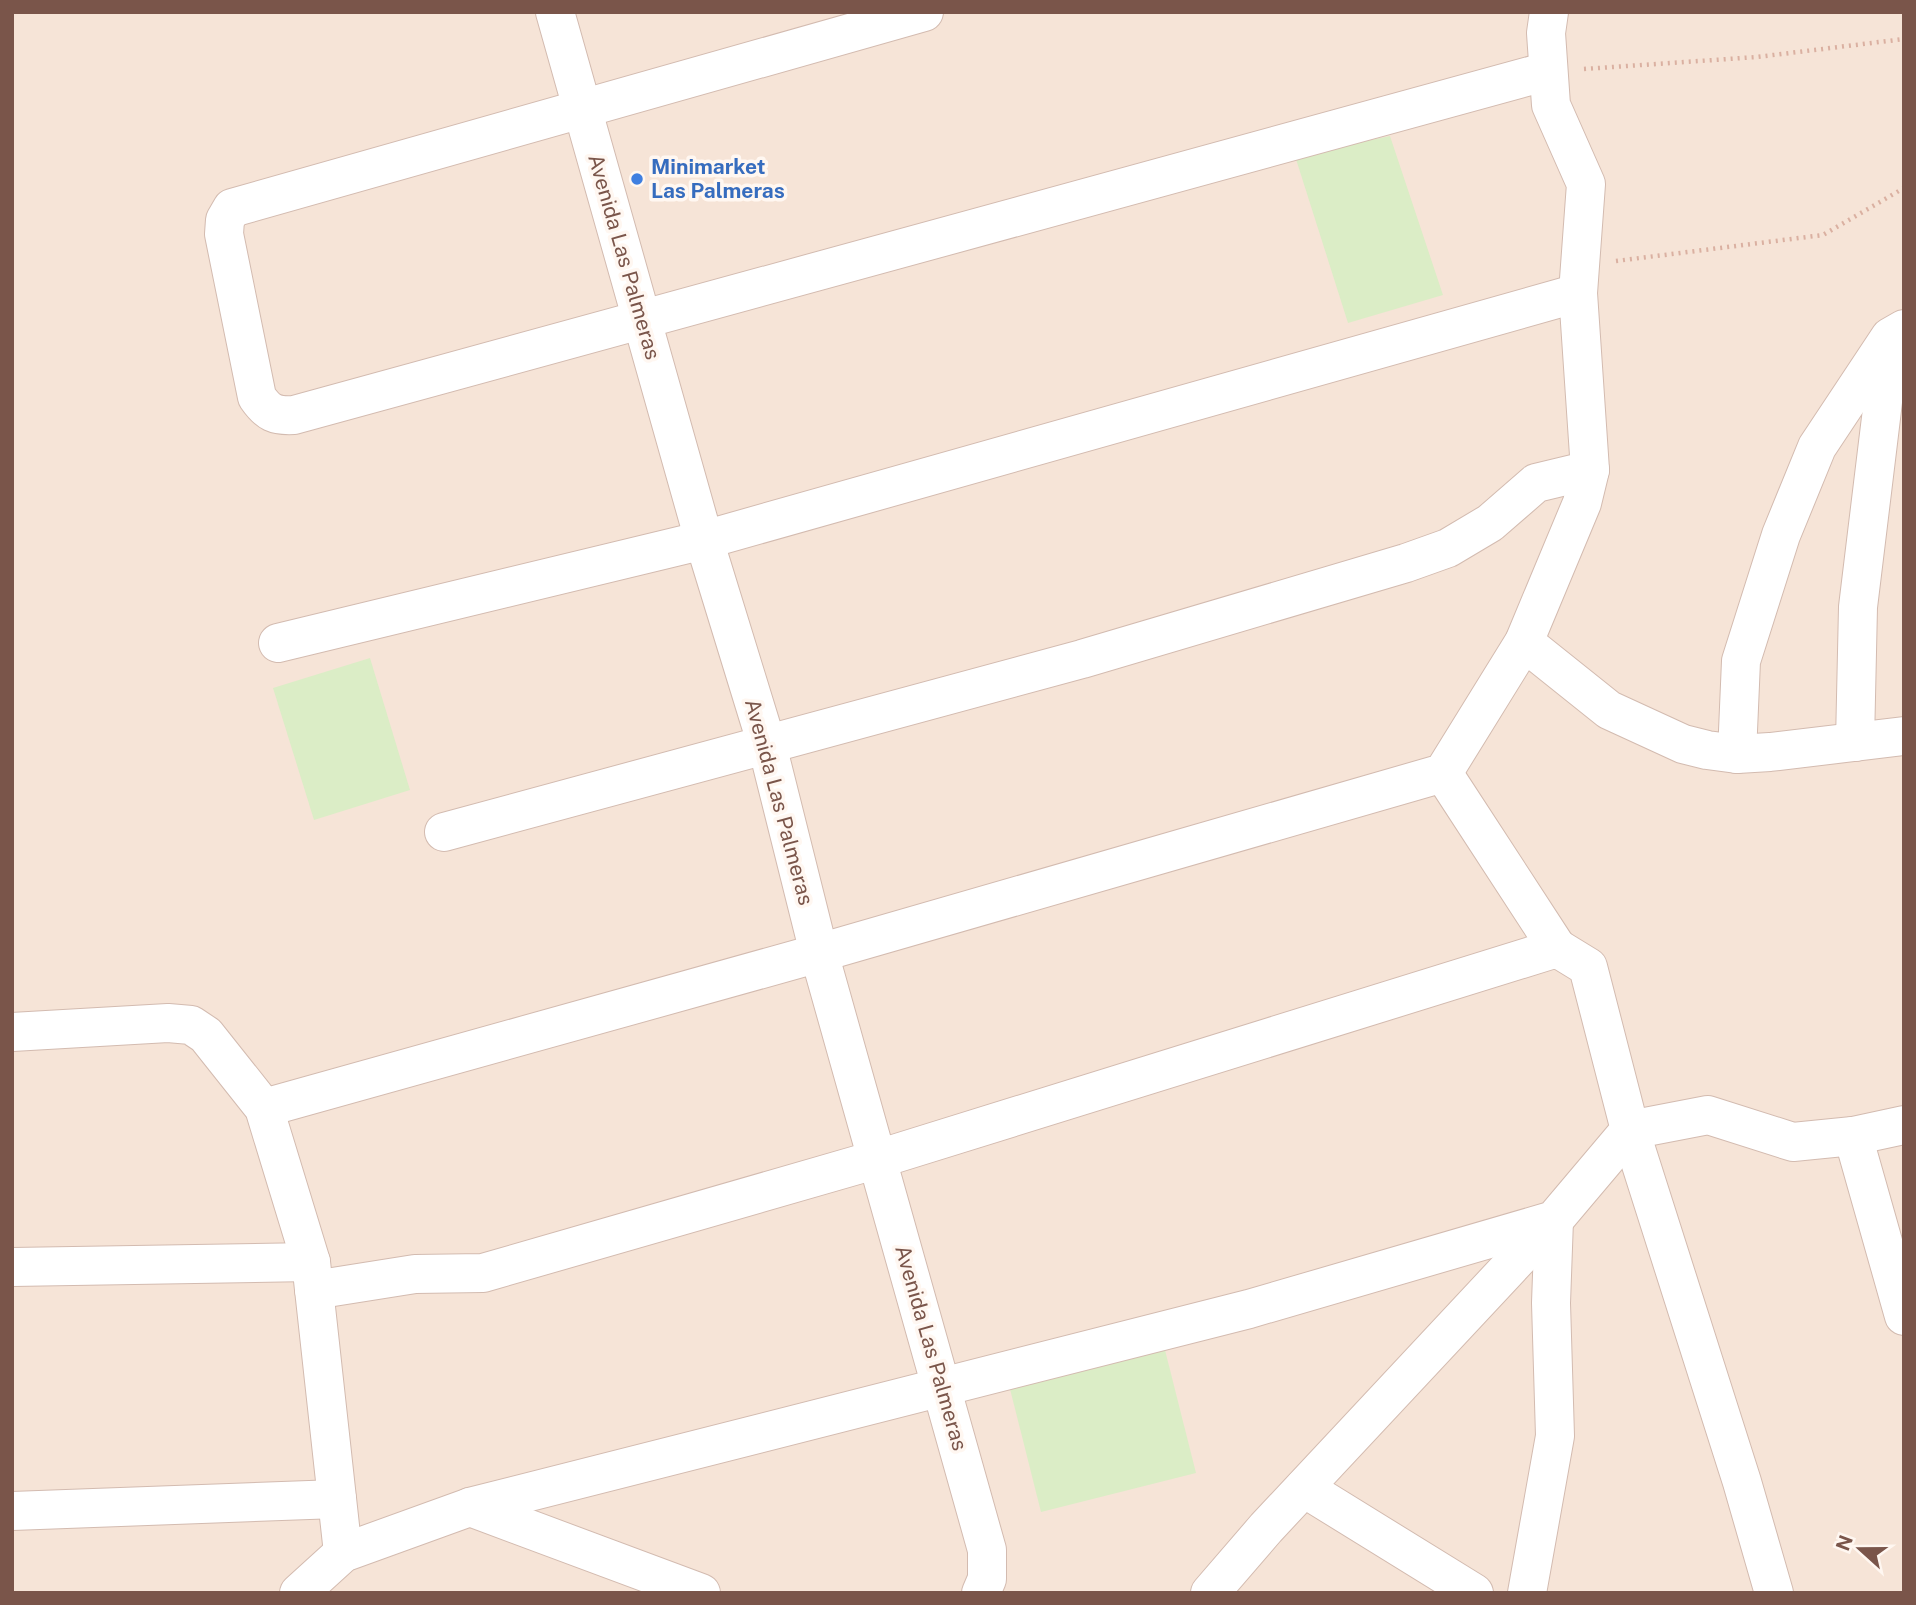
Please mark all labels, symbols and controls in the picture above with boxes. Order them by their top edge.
street label: Avenida Las Palmeras [583,151,666,362]
place label: Minimarket Las Palmeras [651,154,785,203]
marker: Minimarket Las Palmeras [629,171,645,187]
street label: Avenida Las Palmeras [740,696,819,908]
street label: Avenida Las Palmeras [890,1242,973,1453]
north arrow [1825,1514,1895,1584]
text: N [1831,1532,1857,1554]

